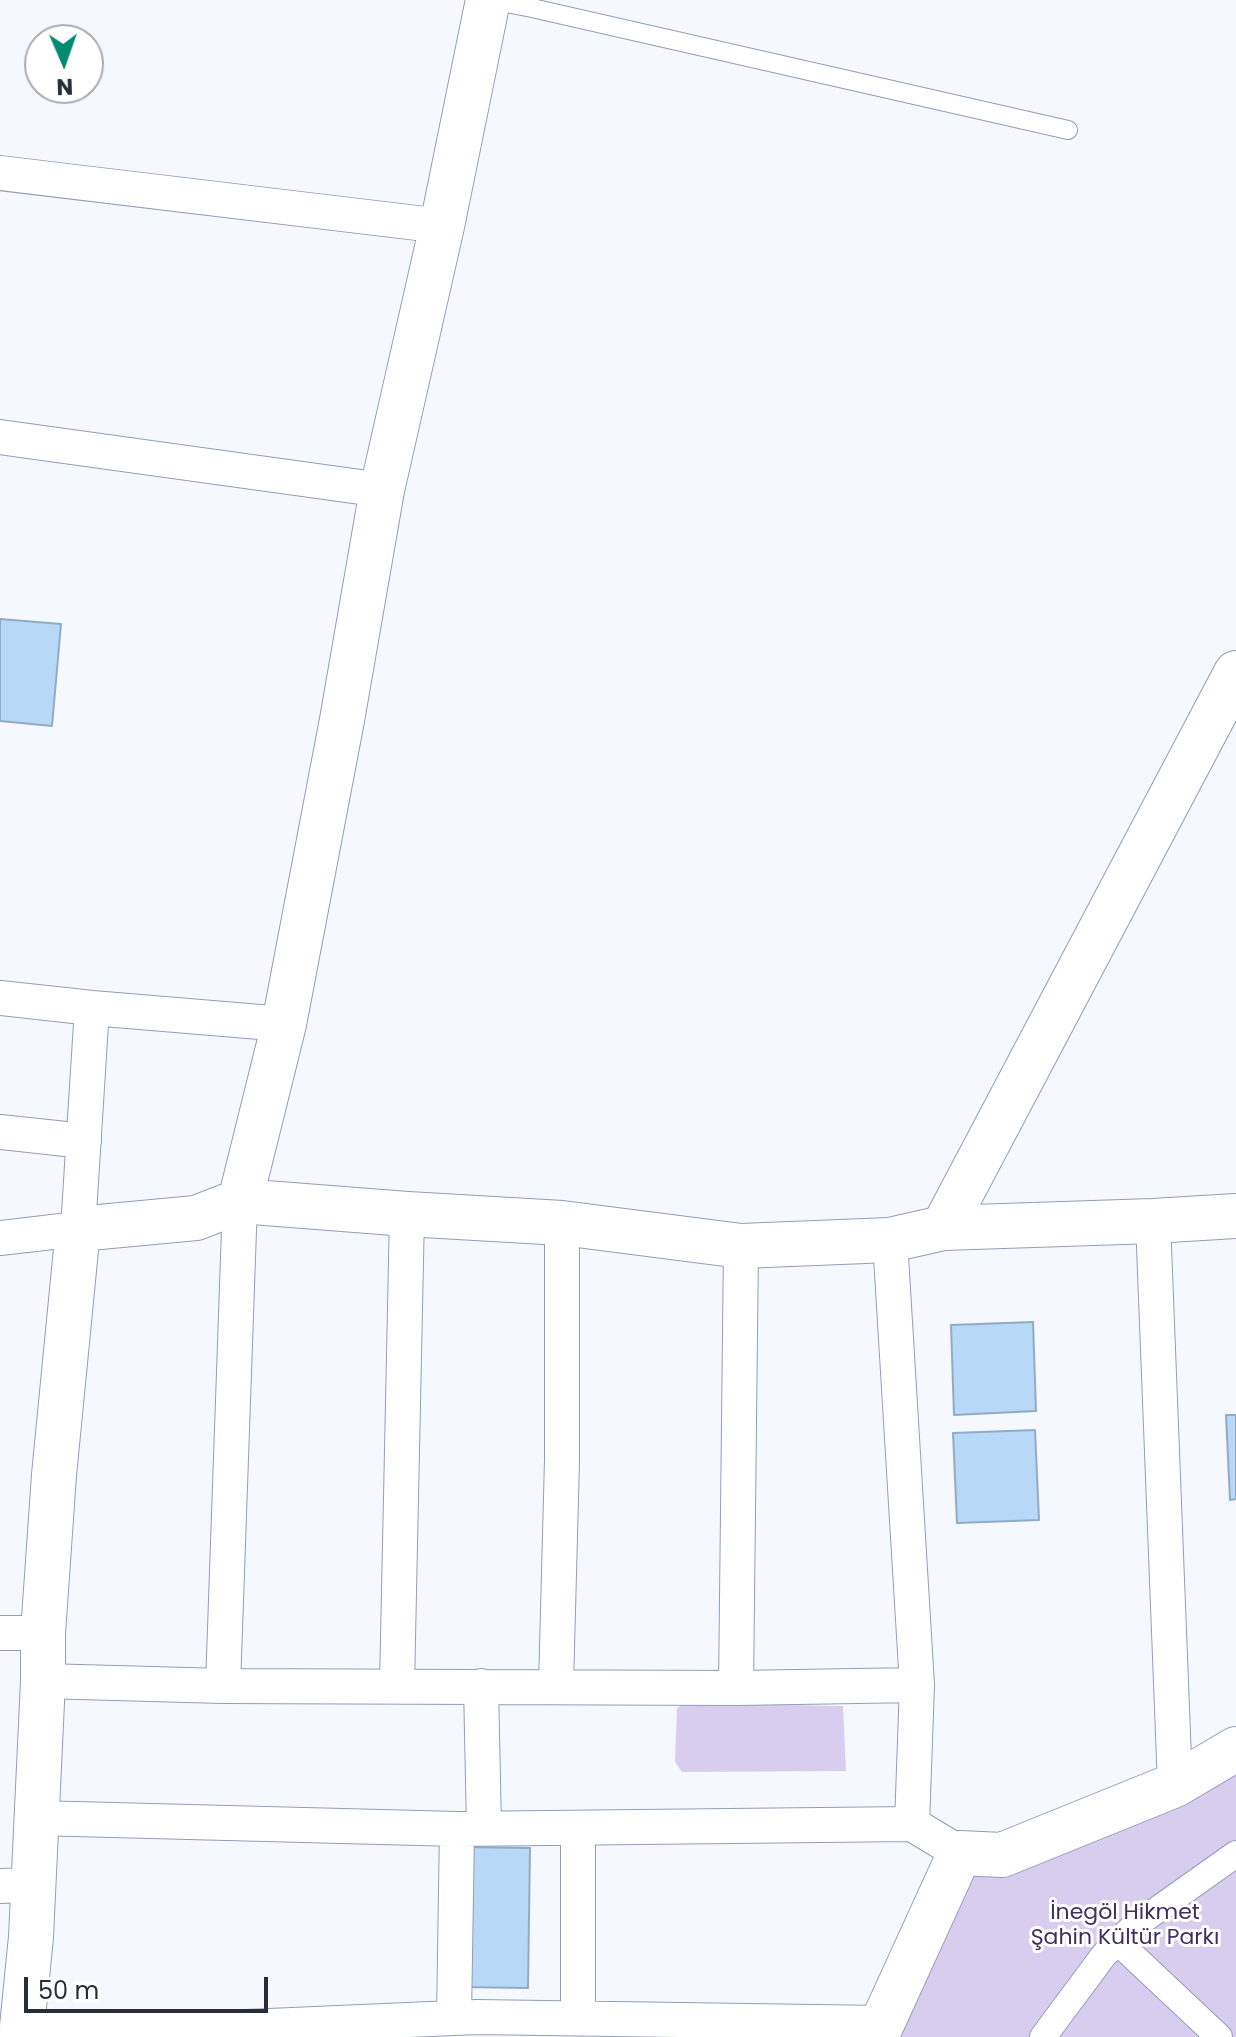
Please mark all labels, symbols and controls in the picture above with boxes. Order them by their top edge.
north arrow [24,24,104,104]
text: N [56,71,74,102]
park label: İnegöl Hikmet Şahin Kültür Parkı [1031,1900,1219,1952]
scale bar [28,1961,272,2011]
text: 50 m [38,1974,99,2007]

